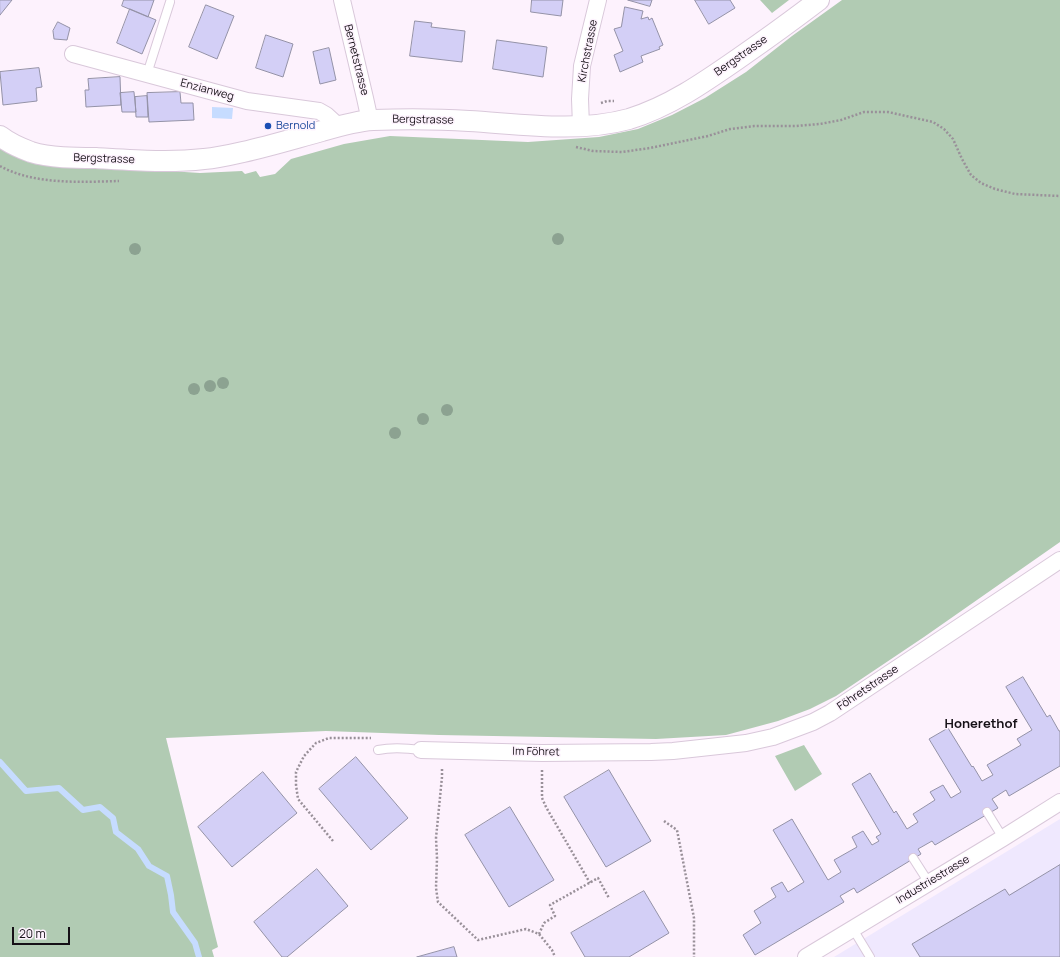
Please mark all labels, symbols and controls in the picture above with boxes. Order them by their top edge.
street label: Kirchstrasse [575,19,601,83]
street label: Bernetstrasse [341,23,371,97]
street label: Bergstrasse [712,33,770,79]
street label: Enzianweg [179,77,235,103]
street label: Bergstrasse [392,113,454,127]
place label: Bernold [276,119,315,133]
marker: Bernold [263,121,273,131]
street label: Bergstrasse [73,151,135,167]
street label: Föhretstrasse [835,663,901,713]
district label: Honerethof [945,716,1017,732]
street label: Im Föhret [512,745,560,759]
street label: Industriestrasse [894,853,972,907]
scale bar [14,919,72,945]
text: 20 m [19,925,46,942]

